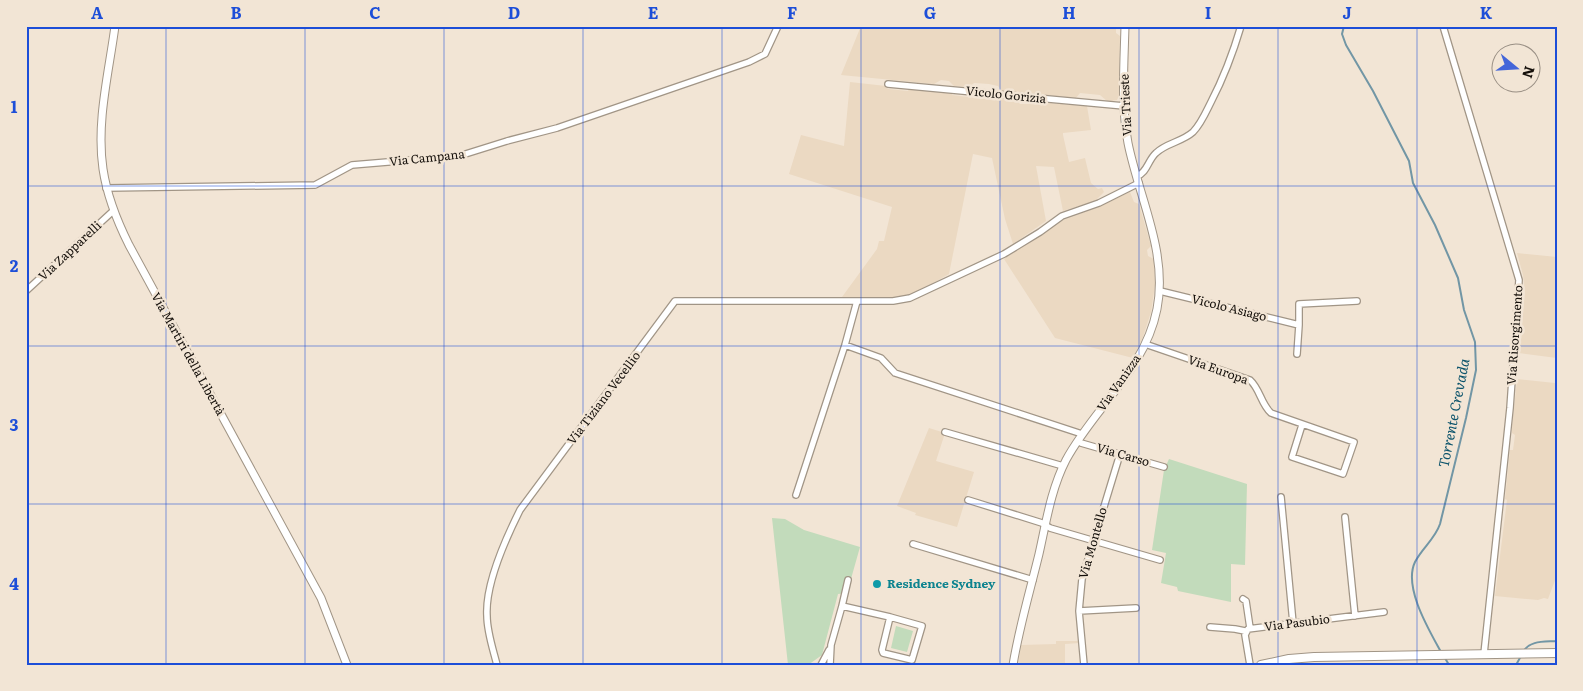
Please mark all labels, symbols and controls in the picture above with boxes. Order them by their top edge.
text: A [91,0,103,24]
text: B [230,0,242,24]
text: C [369,0,381,24]
text: D [508,0,520,24]
text: E [648,0,659,24]
text: F [787,0,797,24]
text: G [924,0,936,24]
text: H [1062,0,1076,24]
text: I [1205,0,1211,24]
text: J [1342,0,1352,24]
text: K [1480,0,1493,24]
north arrow [1490,42,1540,92]
text: N [1518,64,1541,81]
street label: Via Trieste [1114,74,1136,137]
street label: Vicolo Gorizia [965,81,1048,107]
text: 1 [11,94,18,118]
street label: Via Campana [388,144,466,170]
street label: Via Zapparelli [34,216,105,284]
text: 2 [10,253,19,277]
street label: Via Risorgimento [1502,284,1526,385]
street label: Via Martiri della Libertà [148,289,230,419]
street label: Vicolo Asiago [1190,289,1269,325]
street label: Via Tiziano Vecellio [562,347,644,448]
street label: Via Vanizza [1092,350,1145,415]
street label: Via Europa [1186,350,1252,388]
water label: Torrente Crevada [1433,357,1473,469]
text: 3 [10,412,19,436]
street label: Via Carso [1095,438,1152,470]
street label: Via Montello [1073,505,1111,581]
text: 4 [9,571,19,595]
place label: Residence Sydney [887,574,996,592]
marker: Residence Sydney [871,578,883,590]
street label: Via Pasubio [1263,609,1331,635]

